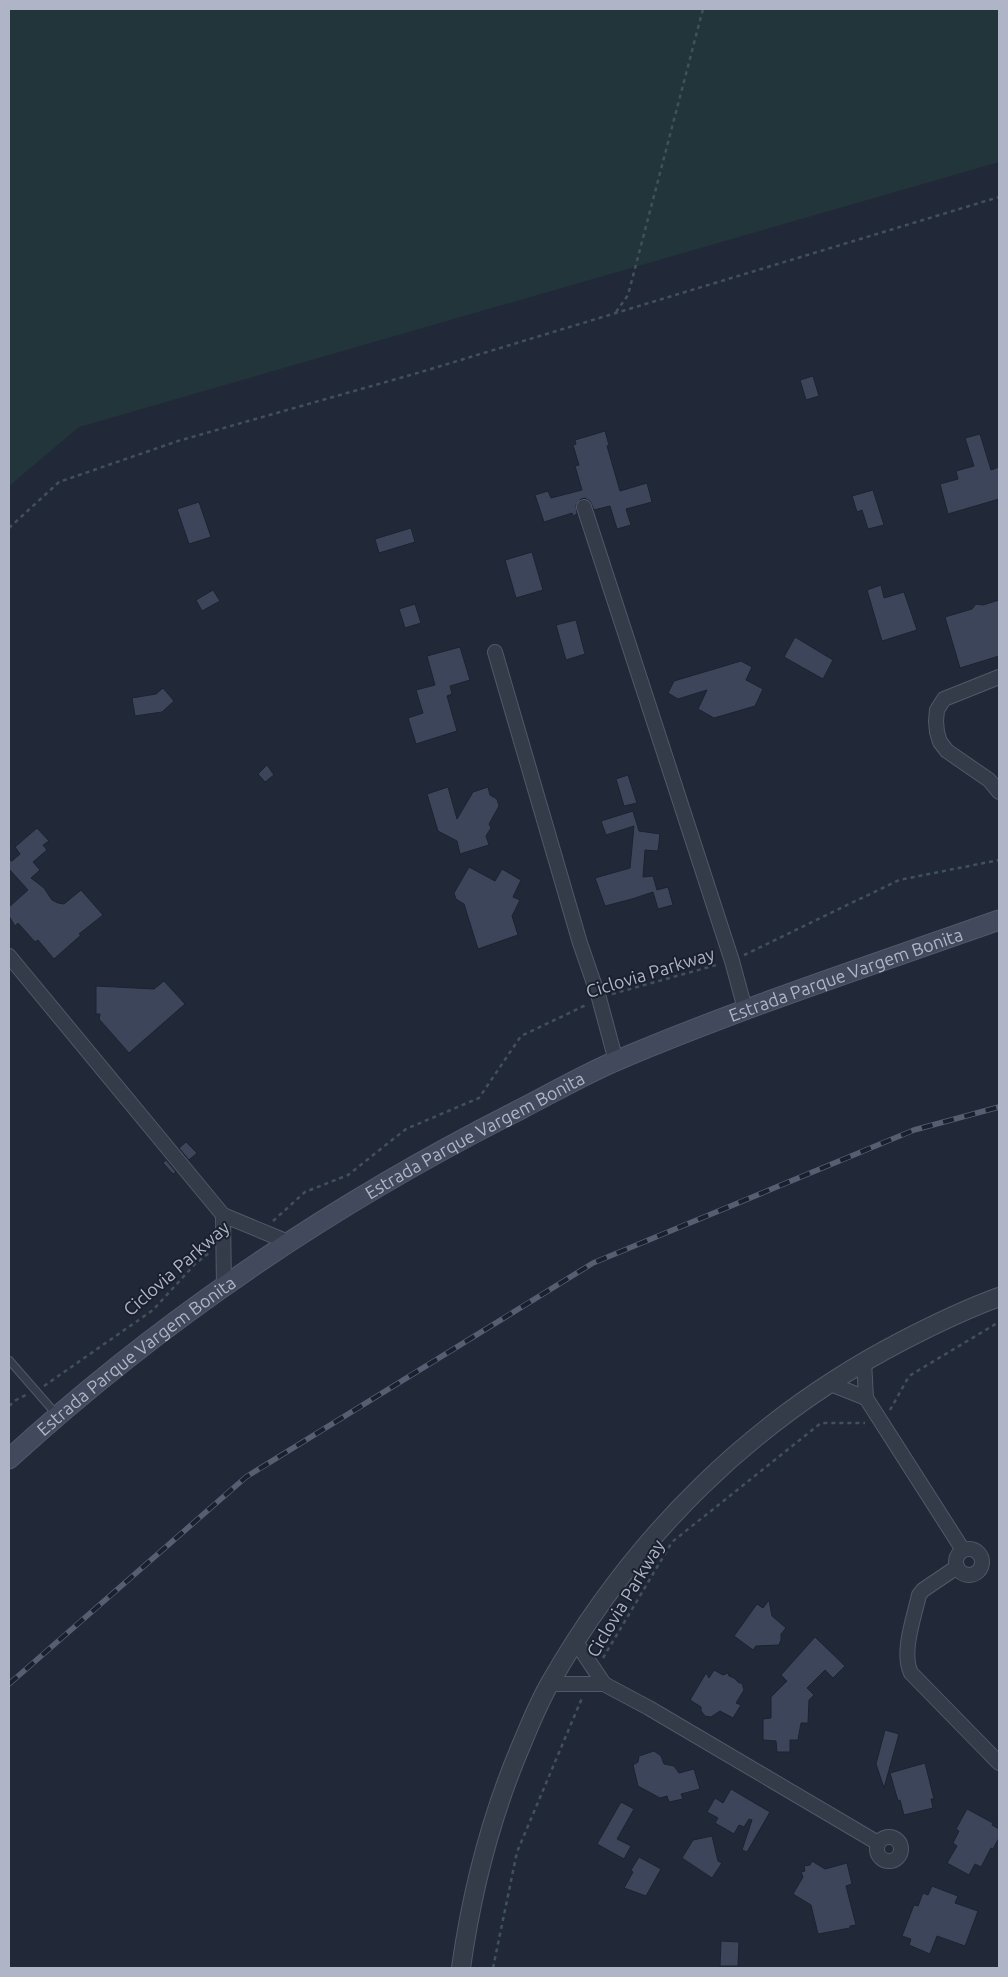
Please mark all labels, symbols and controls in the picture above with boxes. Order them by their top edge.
street label: Estrada Parque Vargem Bonita [726,924,965,1025]
street label: Ciclovia Parkway [583,943,717,1001]
street label: Estrada Parque Vargem Bonita [361,1067,588,1203]
street label: Ciclovia Parkway [119,1217,233,1319]
street label: Estrada Parque Vargem Bonita [33,1272,239,1439]
street label: Ciclovia Parkway [582,1535,668,1660]

